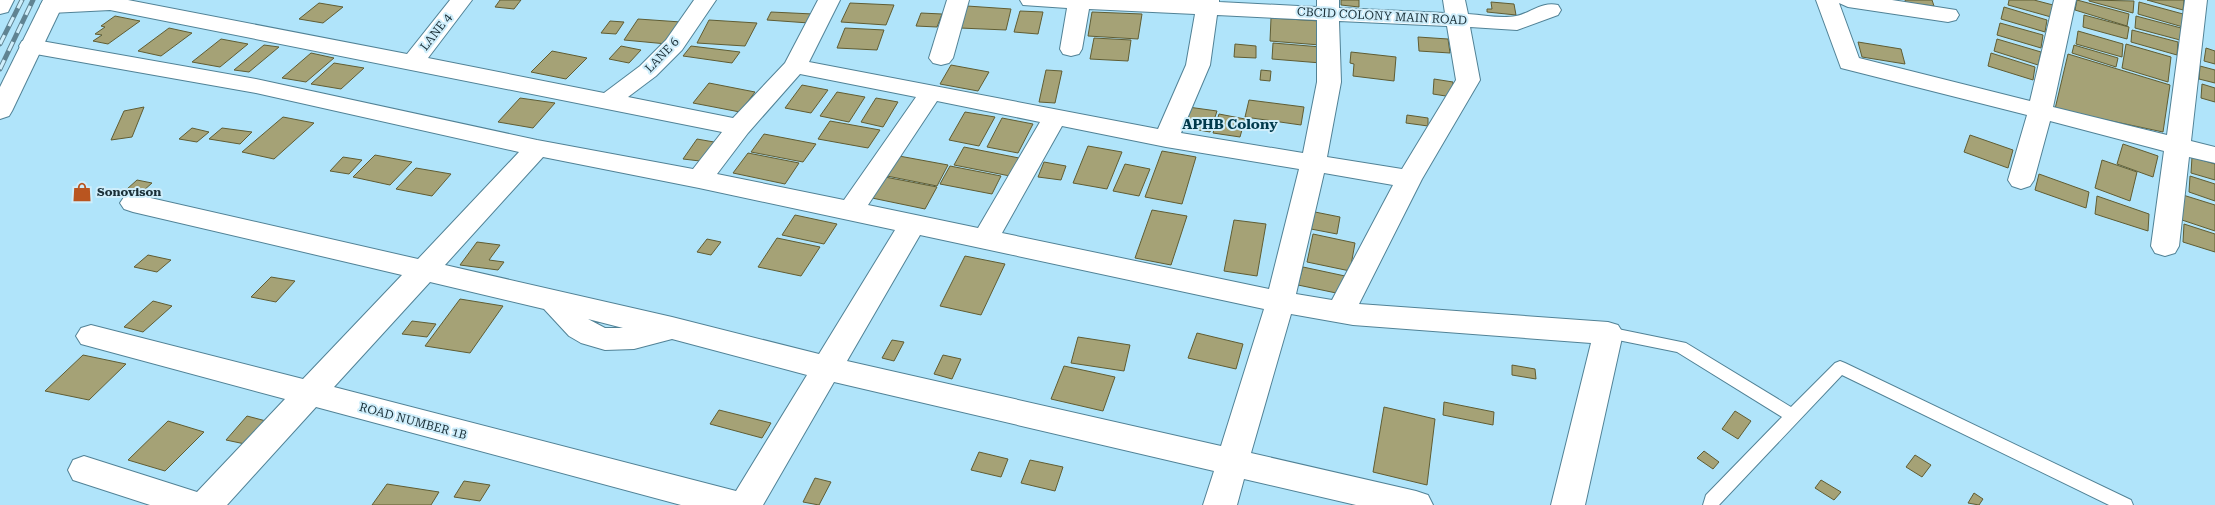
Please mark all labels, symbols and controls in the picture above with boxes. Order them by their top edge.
street label: CBCID COLONY MAIN ROAD [1297,5,1467,27]
street label: LANE 4 [417,11,455,53]
street label: LANE 6 [642,35,682,75]
district label: APHB Colony [1182,116,1278,132]
shop icon: Sonovison [71,181,93,203]
place label: Sonovison [97,185,161,199]
street label: ROAD NUMBER 1B [358,400,468,442]

